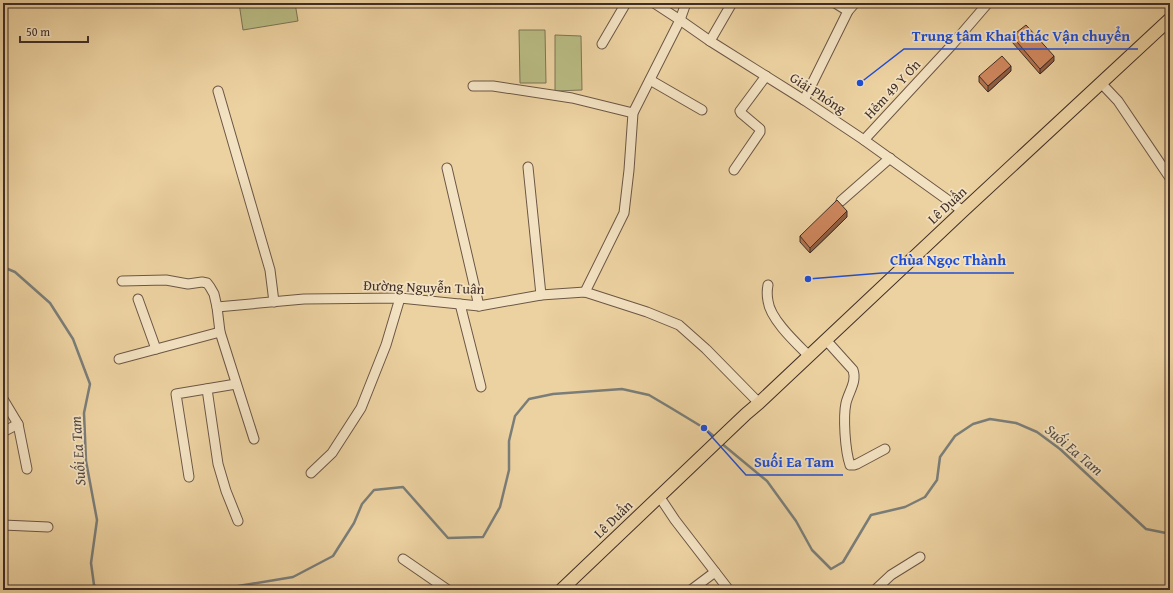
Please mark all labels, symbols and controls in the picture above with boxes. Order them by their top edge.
scale bar [20,18,88,44]
callout: Trung tâm Khai thác Vận chuyển [904,22,1138,49]
text: 50 m [26,23,50,40]
text: Trung tâm Khai thác Vận chuyển [912,25,1130,46]
street label: Hẻm 49 Y Ơn [859,55,925,123]
street label: Giải Phóng [786,67,850,119]
street label: Lê Duẩn [923,182,971,228]
callout: Chùa Ngọc Thành [882,246,1014,273]
text: Chùa Ngọc Thành [890,249,1006,270]
street label: Đường Nguyễn Tuân [363,275,485,299]
water label: Suối Ea Tam [65,415,90,487]
water label: Suối Ea Tam [1041,419,1108,480]
callout: Suối Ea Tam [746,448,843,475]
text: Suối Ea Tam [754,451,834,472]
street label: Lê Duẩn [589,495,637,543]

